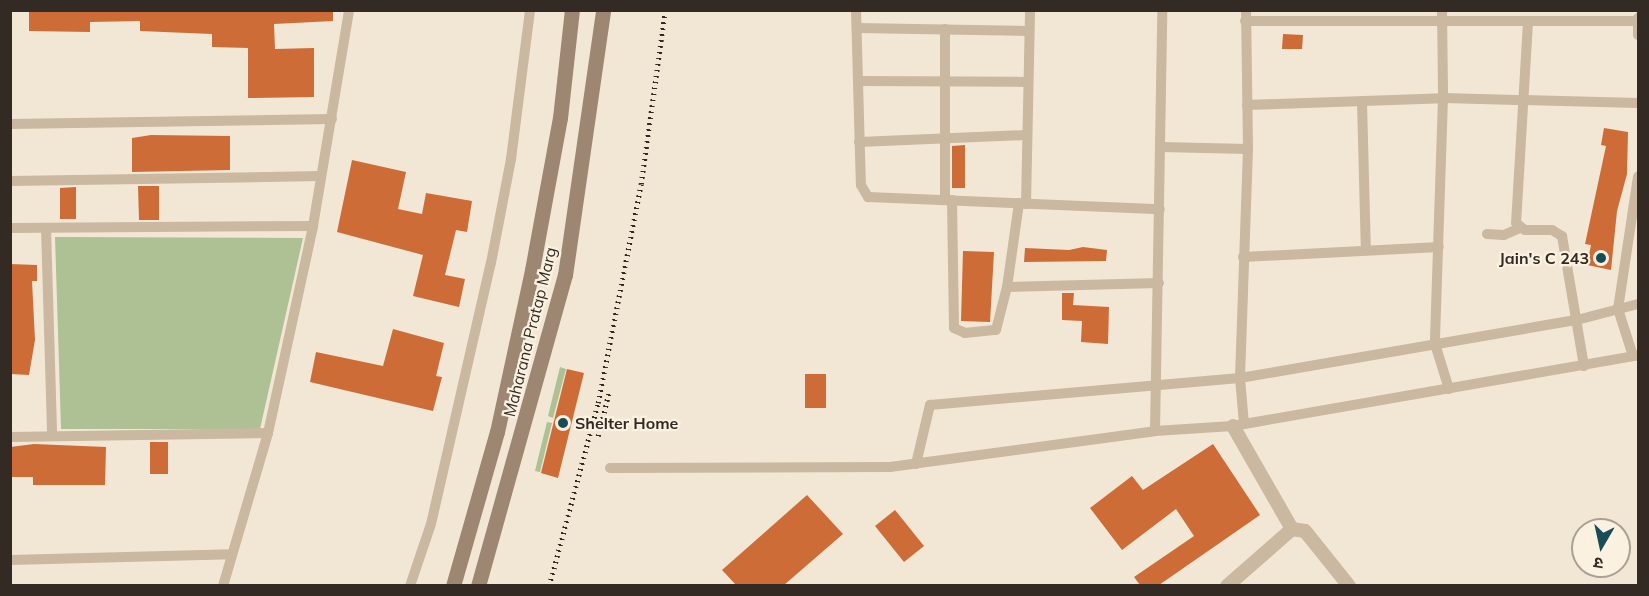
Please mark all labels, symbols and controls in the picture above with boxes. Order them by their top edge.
street label: Maharana Pratap Marg [500,245,560,419]
place label: Jain's C 243 [1499,248,1589,268]
marker: Jain's C 243 [1594,251,1608,265]
place label: Shelter Home [575,413,678,433]
marker: Shelter Home [556,416,570,430]
north arrow [1571,518,1631,578]
text: उ [1592,553,1605,574]

